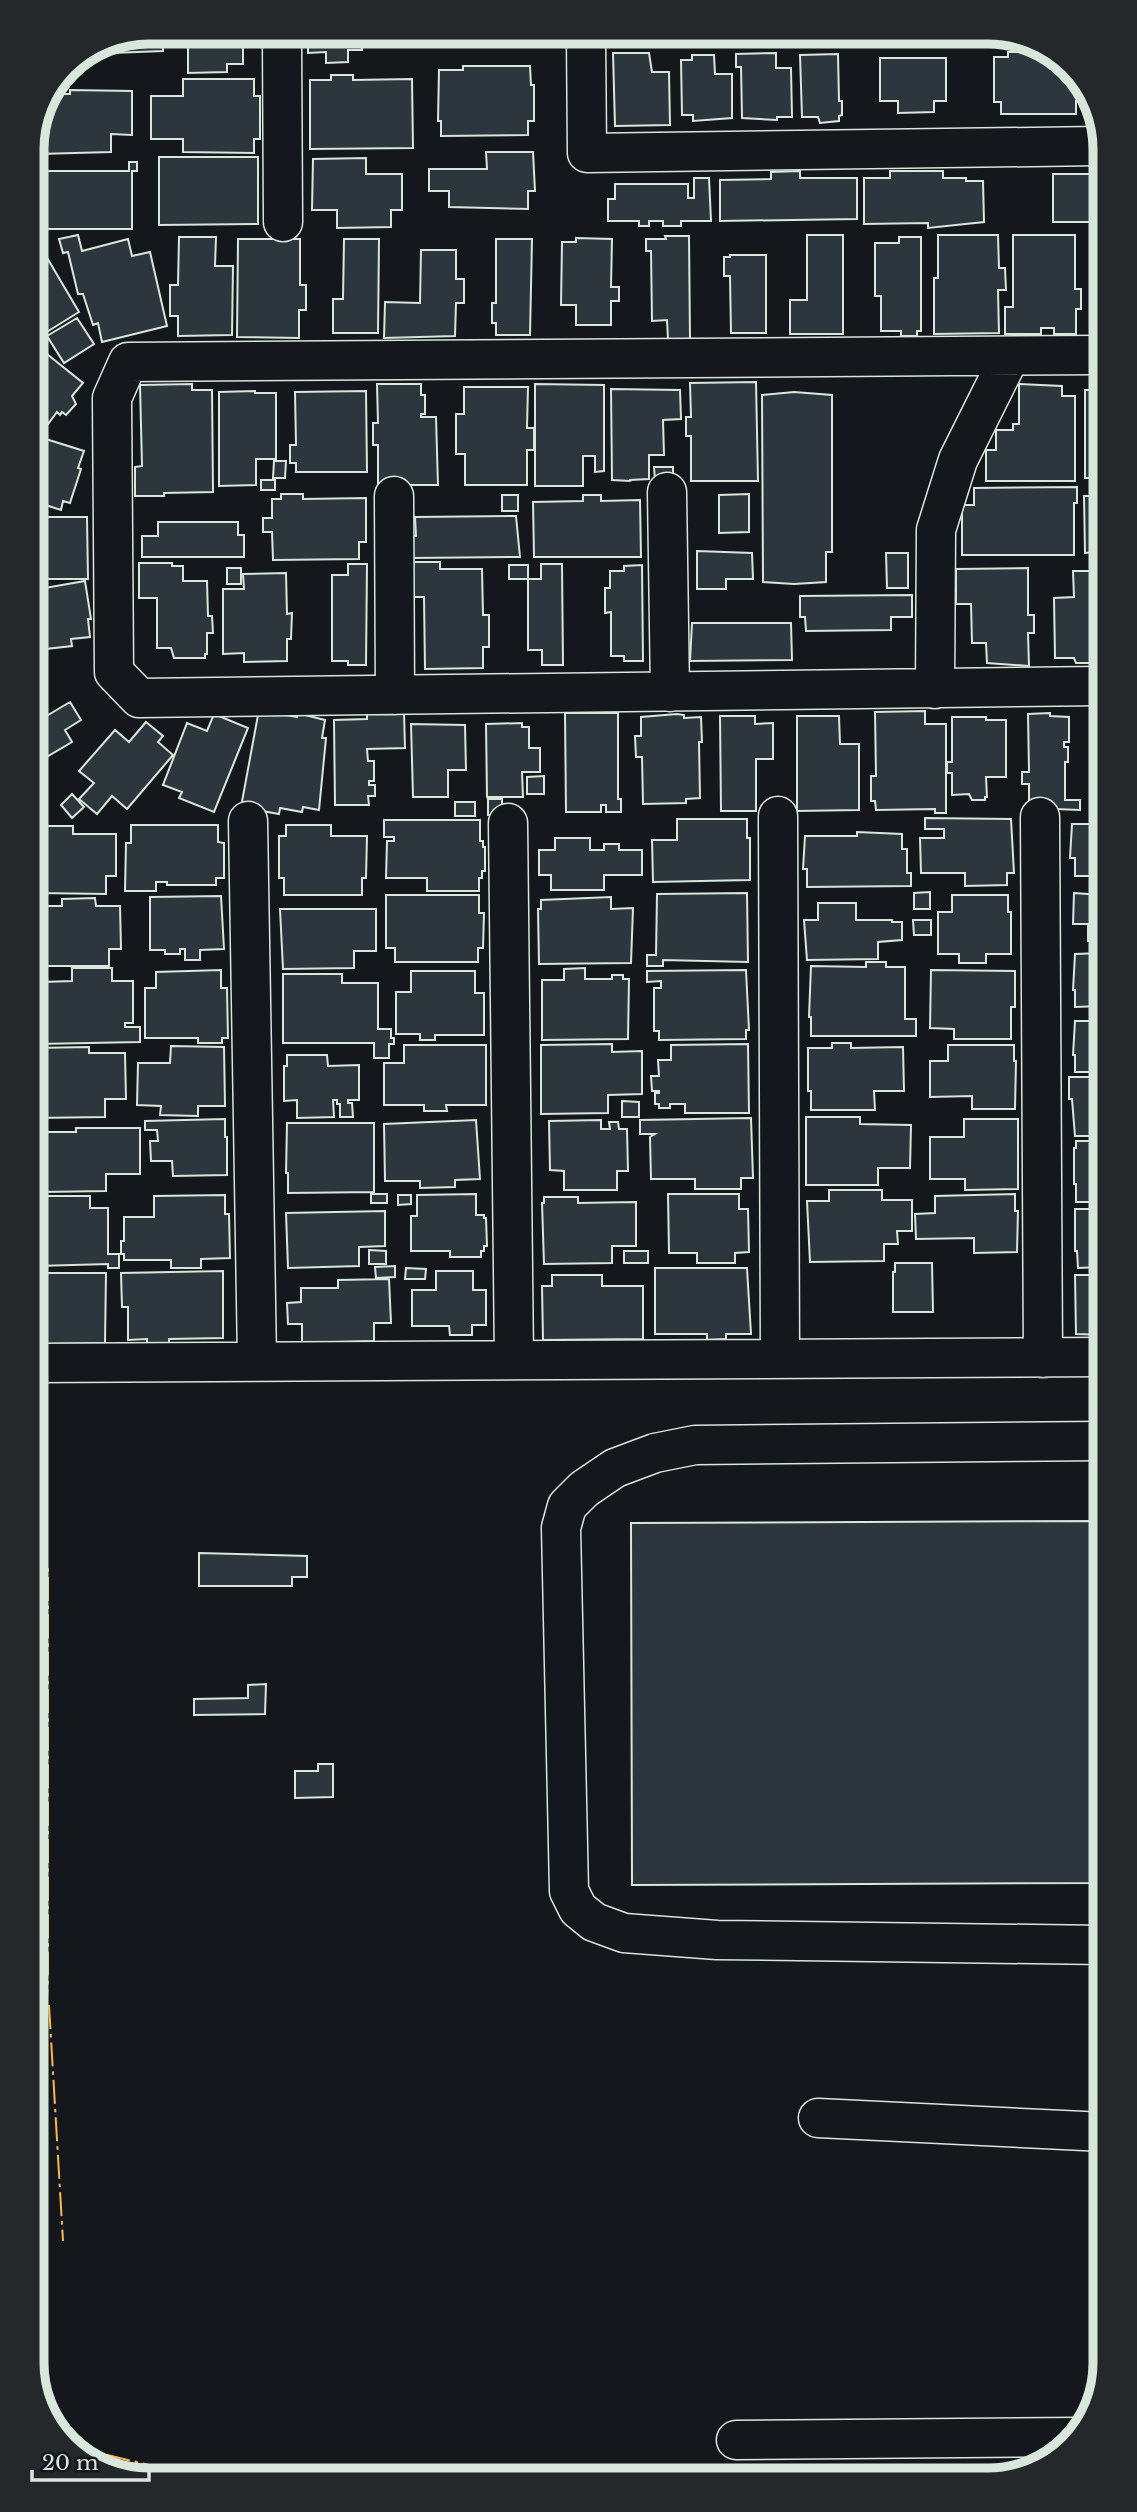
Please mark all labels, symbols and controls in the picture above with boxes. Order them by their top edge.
scale bar [32,2438,149,2482]
text: 20 m [42,2450,99,2476]

